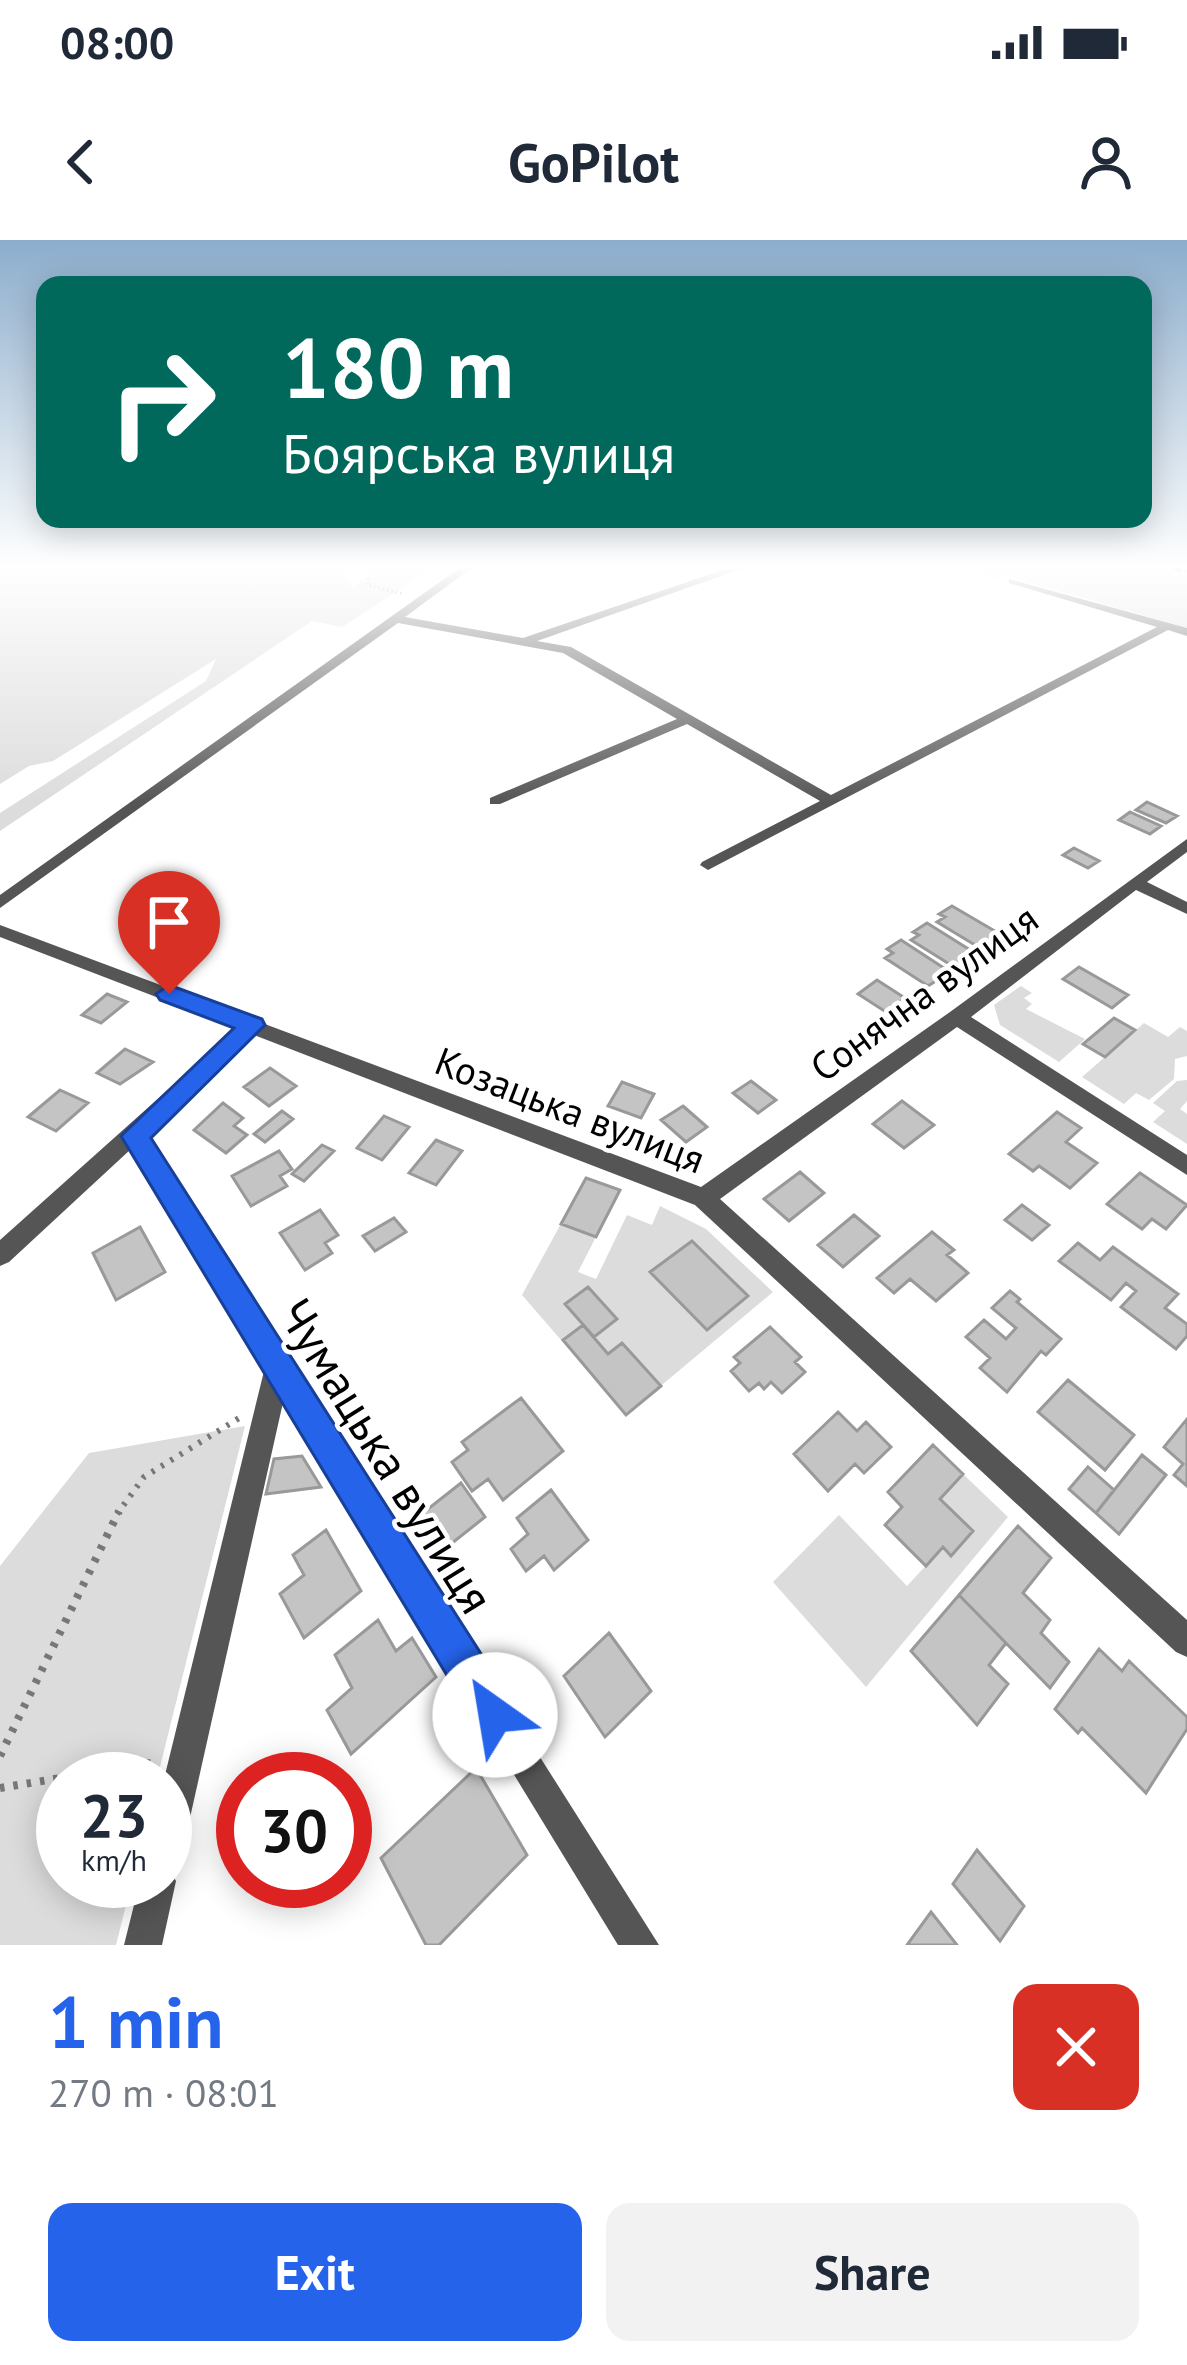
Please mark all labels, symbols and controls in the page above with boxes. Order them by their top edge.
text: 08:00 [60,13,174,71]
text: GoPilot [508,127,679,197]
icon: back [48,129,114,195]
icon: person [1073,129,1139,195]
text: 180 m [282,312,514,421]
icon: right [84,324,240,480]
text: Боярська вулиця [282,418,675,488]
pin [118,871,220,994]
icon: arrive [136,889,202,955]
street label: Сонячна вулиця [800,893,1048,1092]
street label: Козацька вулиця [428,1035,712,1184]
street label: Чумацька вулиця [265,1287,508,1624]
position arrow [432,1652,558,1778]
speed limit sign: 30 [216,1752,372,1908]
text: 23 [80,1776,148,1854]
text: km/h [81,1840,147,1879]
text: 1 min [48,1975,224,2068]
button: close [1013,1984,1139,2110]
text: 270 m · 08:01 [48,2067,279,2118]
button: Exit [48,2203,582,2341]
button: Share [606,2203,1139,2341]

